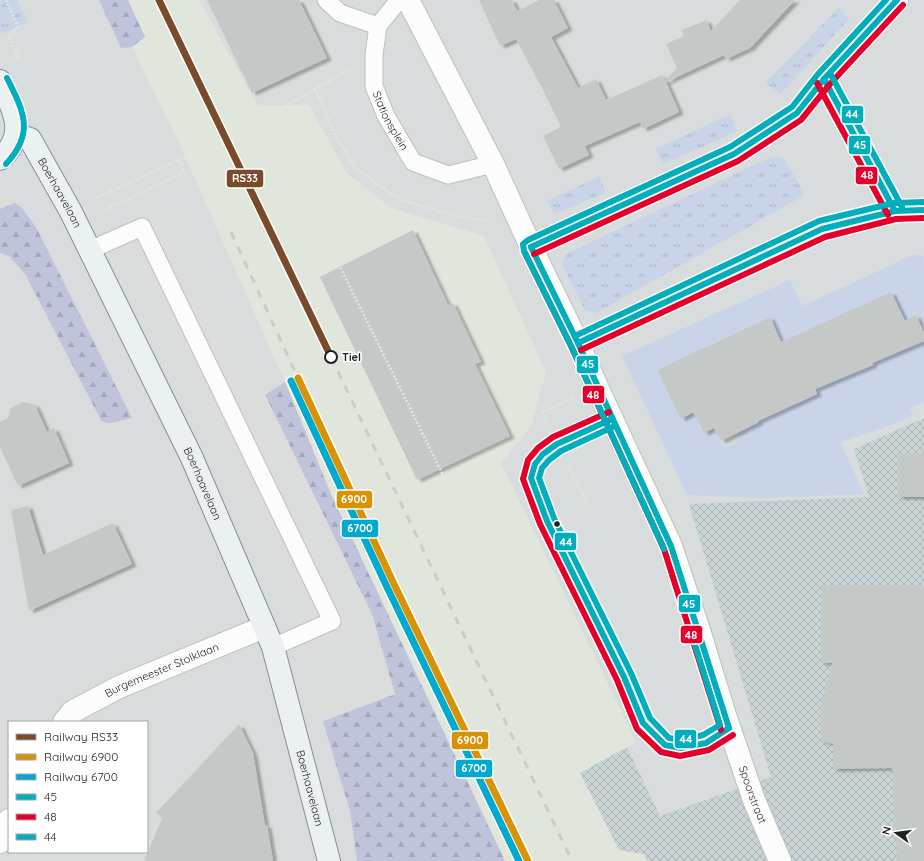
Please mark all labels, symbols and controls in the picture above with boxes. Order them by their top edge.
street label: Stationsplein [370,89,411,153]
line badge: 44 [841,105,864,124]
text: 44 [846,107,859,121]
line badge: 45 [848,135,871,155]
text: 45 [854,138,866,152]
street label: Boerhaavelaan [35,155,85,230]
line badge: 48 [855,166,878,185]
text: 48 [861,168,873,182]
line badge: RS33 [226,169,264,188]
text: RS33 [232,171,258,185]
marker: Tiel [324,350,338,364]
place label: Tiel [342,350,361,364]
line badge: 45 [576,355,599,374]
text: 45 [582,357,594,371]
line badge: 48 [582,385,605,404]
text: 48 [587,388,599,402]
street label: Boerhaavelaan [181,445,225,522]
line badge: 6900 [336,490,373,509]
text: 6900 [341,492,367,506]
line badge: 6700 [341,519,379,538]
unlabelled marker [552,519,562,529]
text: 6700 [347,521,373,535]
line badge: 44 [554,532,577,551]
text: 44 [560,535,573,549]
line badge: 45 [678,594,701,613]
text: 45 [683,597,695,611]
line badge: 48 [680,625,703,644]
text: 48 [685,628,697,642]
street label: Burgemeester Stolklaan [102,640,221,700]
legend [8,721,148,853]
text: Railway RS33 [44,729,118,744]
line badge: 44 [674,729,697,749]
line badge: 6900 [451,731,489,750]
text: 44 [680,732,693,746]
text: 6900 [457,733,483,747]
text: Railway 6900 [44,749,118,764]
street label: Boerhaavelaan [293,749,327,828]
line badge: 6700 [455,759,493,778]
text: 6700 [461,761,487,775]
street label: Spoorstraat [736,764,770,826]
text: Railway 6700 [44,769,118,784]
text: 45 [44,789,57,804]
text: 48 [44,809,57,824]
north arrow [876,813,916,853]
text: N [879,825,894,836]
text: 44 [44,829,57,844]

